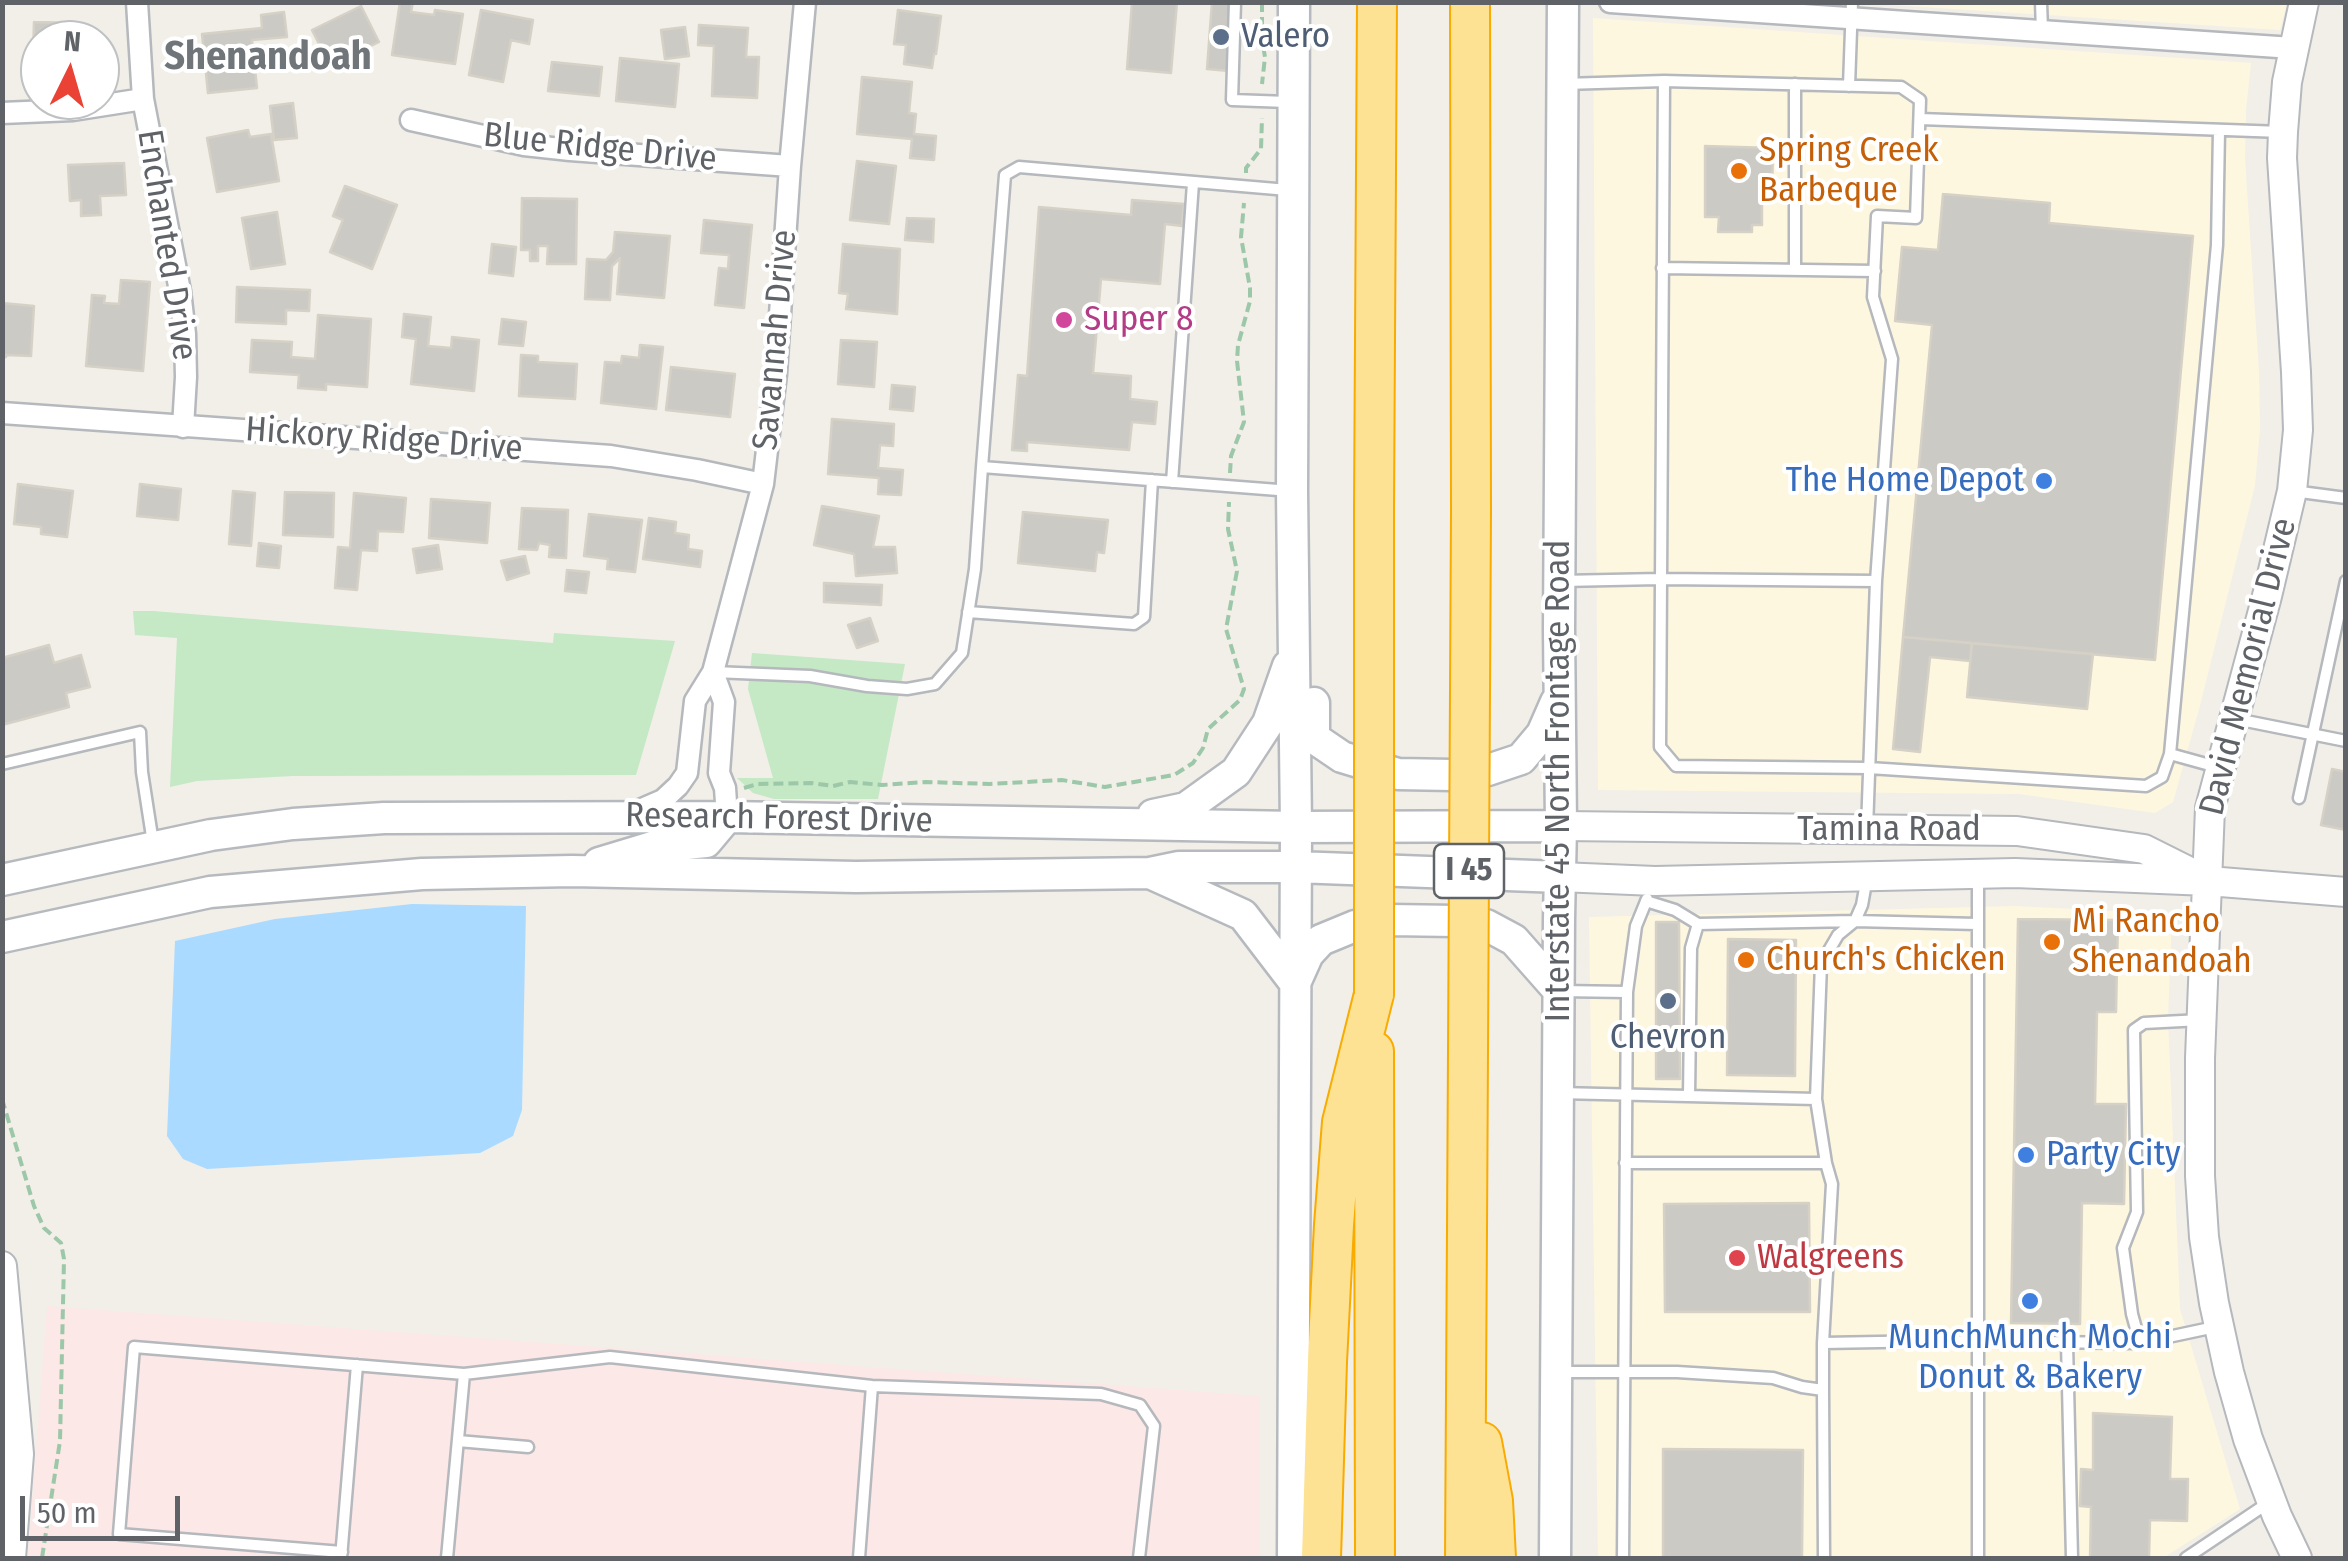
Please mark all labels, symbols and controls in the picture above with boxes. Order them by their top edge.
place label: Valero [1241,16,1330,58]
north arrow [20,20,120,120]
text: N [63,24,82,59]
marker: Valero [1210,26,1232,48]
district label: Shenandoah [164,34,372,82]
street label: Blue Ridge Drive [481,115,719,181]
street label: Enchanted Drive [127,127,205,363]
place label: Spring Creek Barbeque [1759,130,1939,212]
marker: Spring Creek Barbeque [1728,160,1750,182]
street label: Savannah Drive [745,228,807,452]
place label: Super 8 [1084,299,1194,341]
marker: Super 8 [1053,309,1075,331]
street label: Hickory Ridge Drive [244,409,524,471]
place label: The Home Depot [1786,460,2024,502]
marker: The Home Depot [2033,470,2055,492]
street label: David Memorial Drive [2192,514,2306,820]
street label: Interstate 45 North Frontage Road [1538,540,1580,1022]
street label: Research Forest Drive [625,795,933,843]
street label: Tamina Road [1797,809,1981,851]
road number: I 45 [1434,844,1504,898]
place label: Mi Rancho Shenandoah [2072,901,2252,983]
marker: Mi Rancho Shenandoah [2041,931,2063,953]
place label: Church's Chicken [1766,939,2006,981]
marker: Church's Chicken [1735,949,1757,971]
marker: Chevron [1657,990,1679,1012]
place label: Chevron [1610,1017,1726,1059]
place label: Party City [2046,1134,2181,1176]
marker: Party City [2015,1144,2037,1166]
place label: Walgreens [1757,1237,1904,1279]
marker: Walgreens [1726,1247,1748,1269]
marker: MunchMunch Mochi Donut & Bakery [2019,1290,2041,1312]
place label: MunchMunch Mochi Donut & Bakery [1888,1317,2172,1399]
scale bar [25,1476,185,1538]
text: 50 m [37,1495,97,1531]

